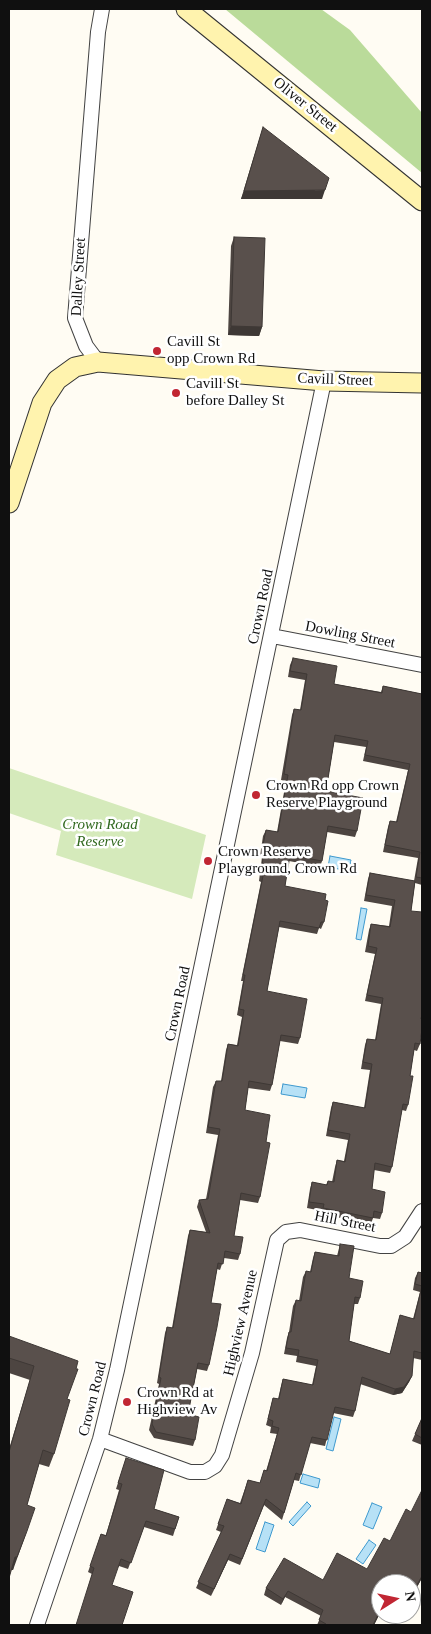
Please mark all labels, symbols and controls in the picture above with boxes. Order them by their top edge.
street label: Oliver Street [269,74,341,136]
street label: Dalley Street [68,237,90,317]
place label: Cavill St opp Crown Rd [167,333,255,368]
marker: Cavill St opp Crown Rd [151,345,163,357]
street label: Cavill Street [297,370,373,390]
place label: Cavill St before Dalley St [186,375,284,410]
marker: Cavill St before Dalley St [170,387,182,399]
street label: Crown Road [244,568,278,646]
street label: Dowling Street [304,617,396,653]
place label: Crown Rd opp Crown Reserve Playground [266,777,399,812]
marker: Crown Rd opp Crown Reserve Playground [250,789,262,801]
park label: Crown Road Reserve [62,816,138,851]
place label: Crown Reserve Playground, Crown Rd [218,843,357,878]
marker: Crown Reserve Playground, Crown Rd [202,855,214,867]
street label: Crown Road [161,965,195,1043]
street label: Hill Street [313,1207,377,1237]
street label: Highview Avenue [220,1268,262,1378]
street label: Crown Road [75,1360,111,1438]
place label: Crown Rd at Highview Av [137,1384,217,1419]
marker: Crown Rd at Highview Av [121,1396,133,1408]
north arrow [371,1574,421,1624]
text: N [402,1590,419,1603]

